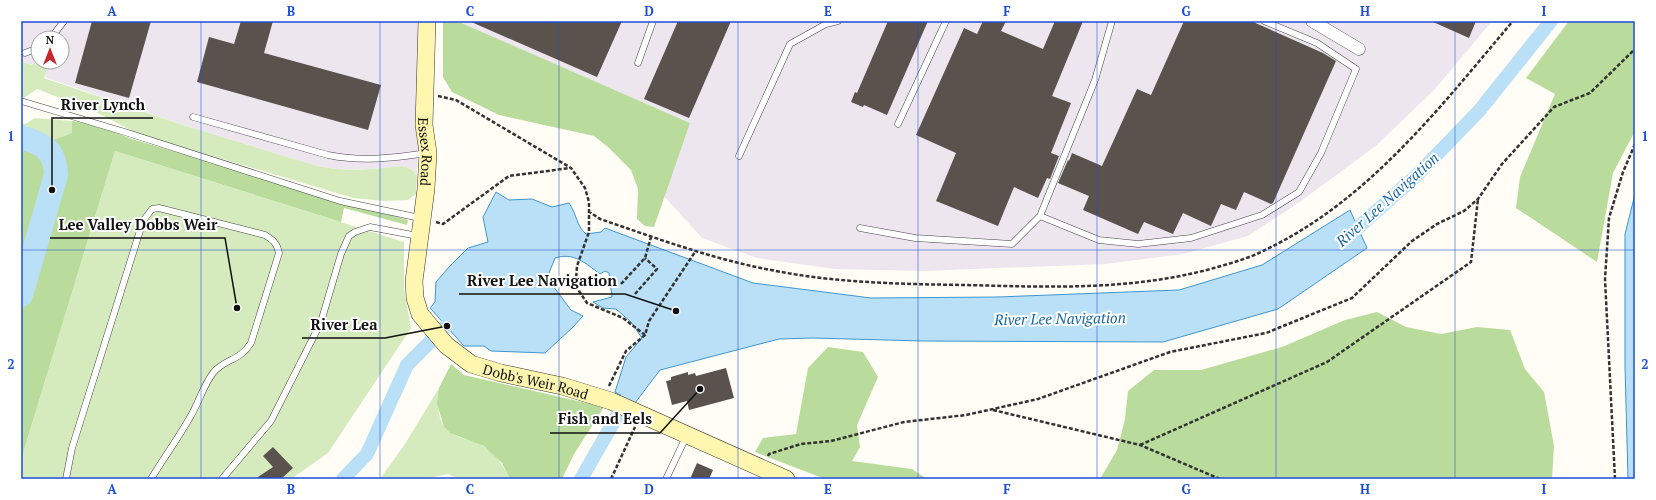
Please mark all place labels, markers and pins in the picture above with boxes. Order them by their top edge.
callout: River Lynch [52,91,153,118]
callout: Lee Valley Dobbs Weir [50,211,225,238]
callout: River Lee Navigation [459,267,625,294]
callout: River Lea [302,311,385,338]
callout: Fish and Eels [550,406,660,433]

